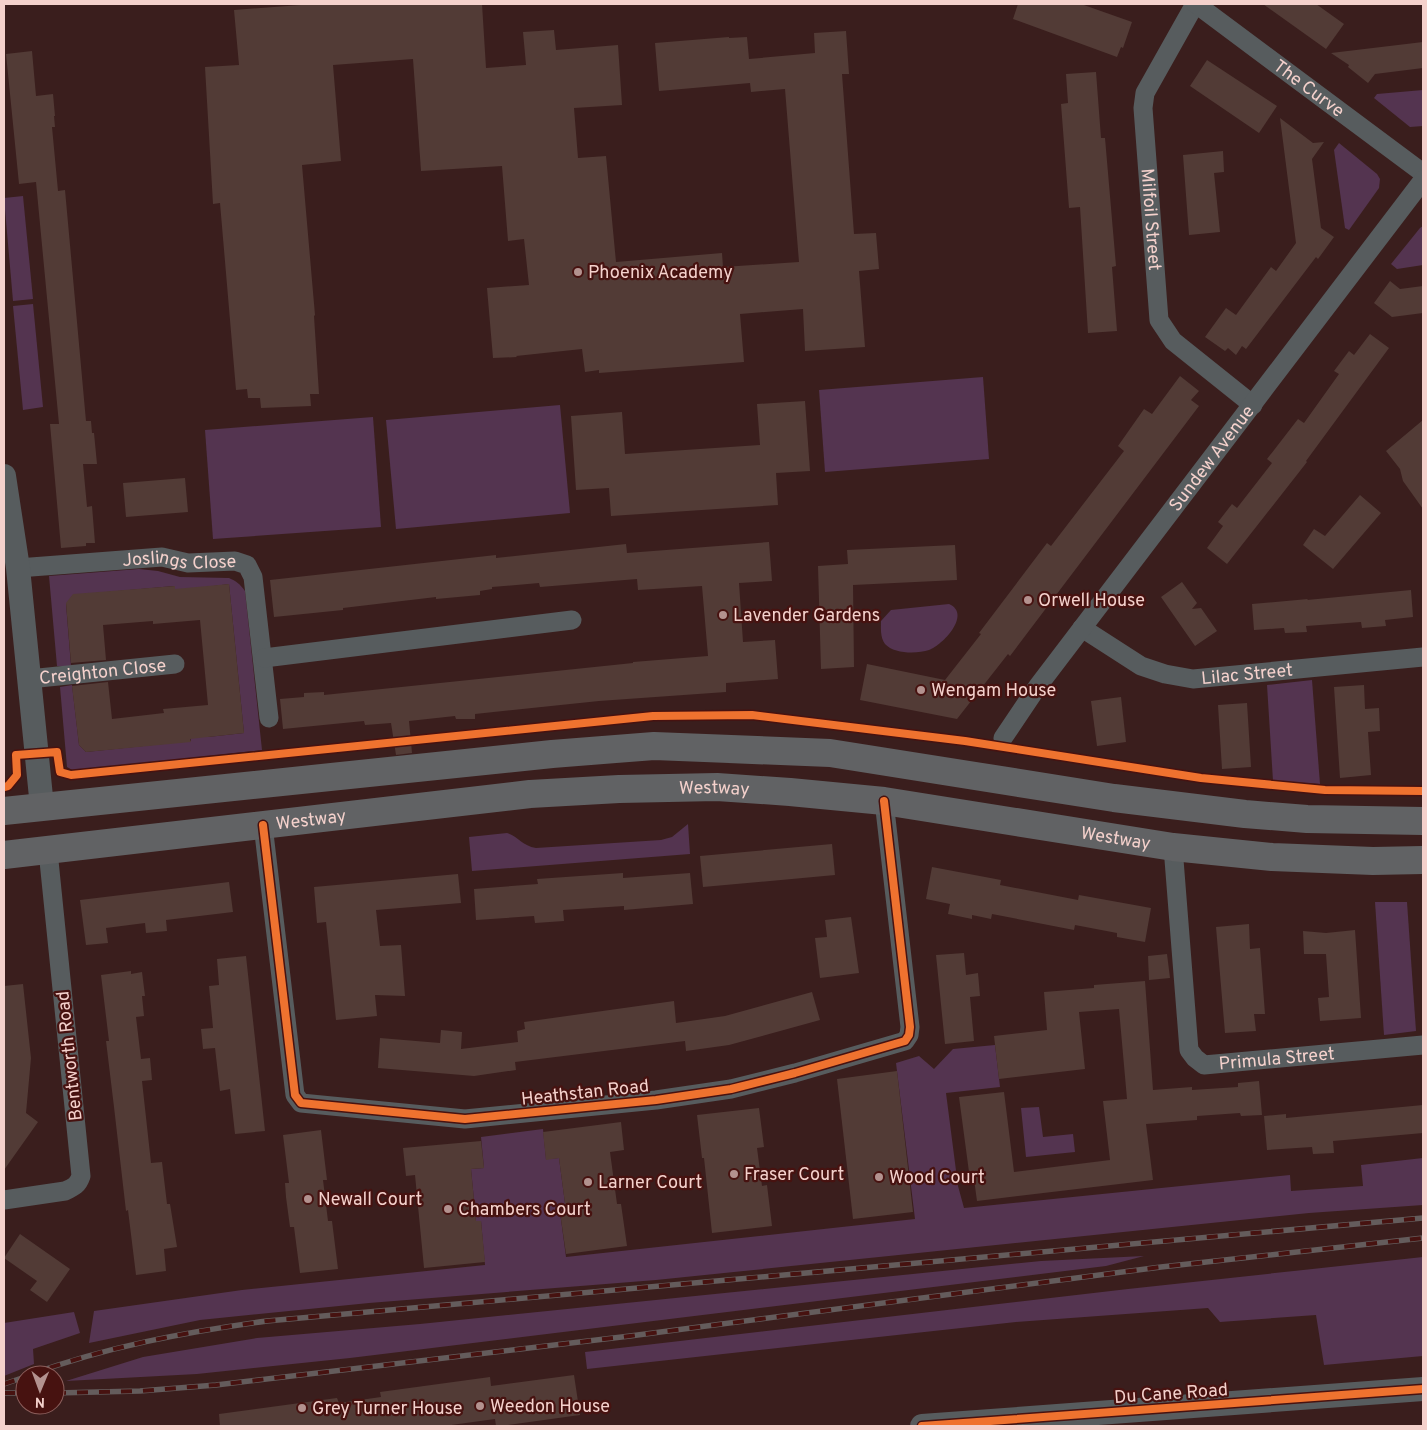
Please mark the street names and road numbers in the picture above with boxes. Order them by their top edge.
street label: The Curve [1268,55,1348,123]
street label: Milfoil Street [1135,168,1165,272]
street label: Sundew Avenue [1165,401,1260,517]
street label: Joslings Close [121,547,237,576]
street label: Creighton Close [38,655,167,691]
street label: Lilac Street [1200,660,1294,691]
street label: Westway [679,777,750,802]
street label: Westway [275,805,348,836]
street label: Westway [1079,822,1152,856]
street label: Bentworth Road [52,990,89,1122]
street label: Primula Street [1218,1043,1336,1077]
street label: Heathstan Road [520,1075,650,1112]
street label: Du Cane Road [1113,1379,1229,1410]

